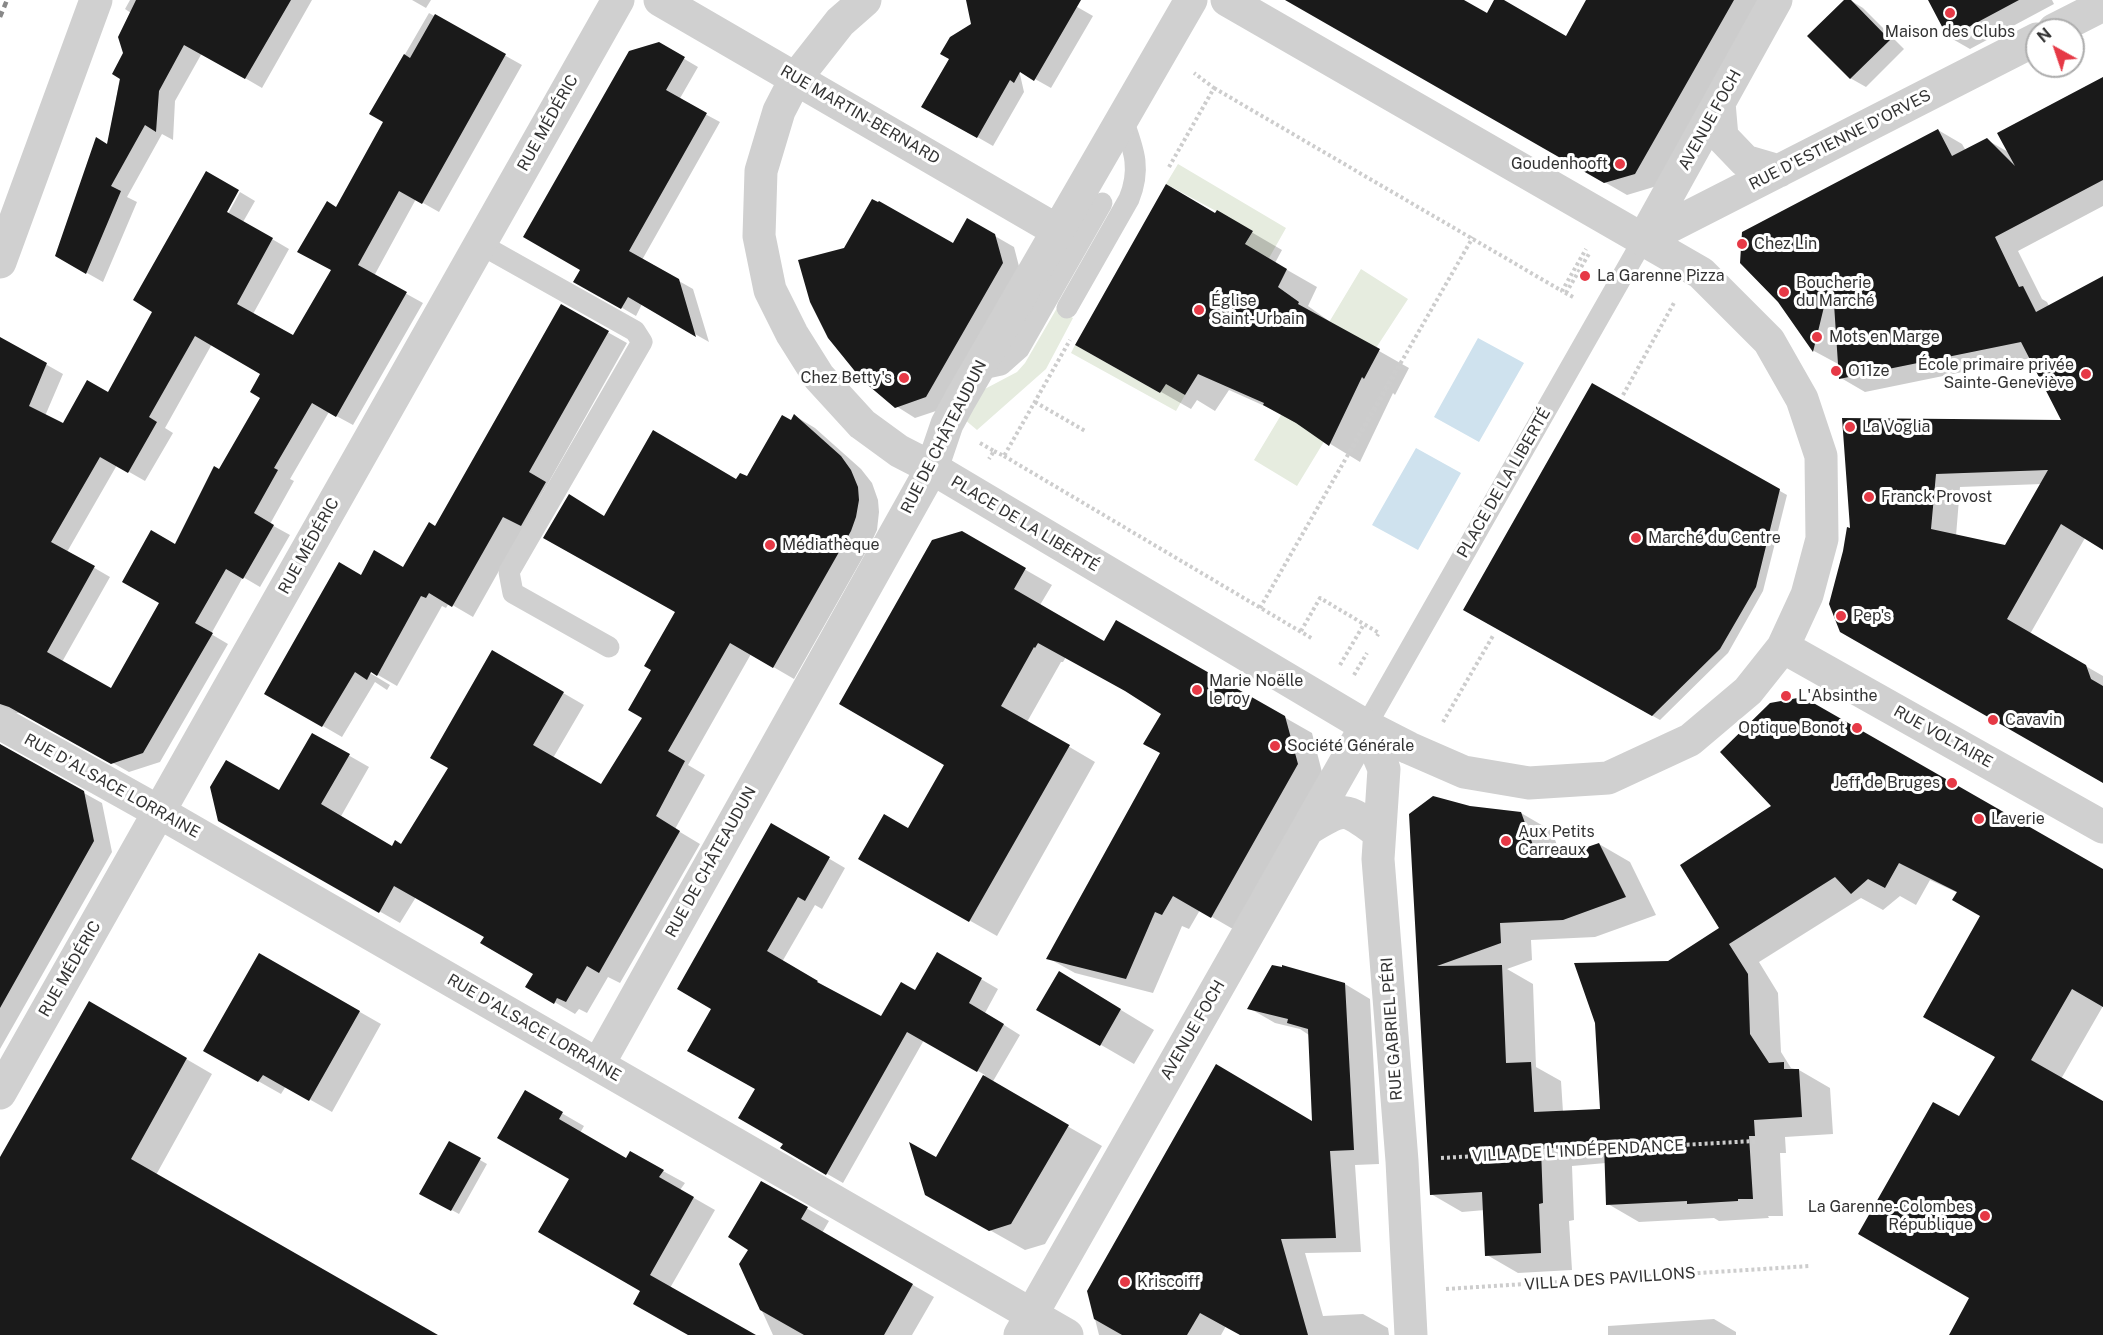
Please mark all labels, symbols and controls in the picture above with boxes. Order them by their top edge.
marker: Maison des Clubs [1943,6,1957,20]
north arrow [2025,18,2085,78]
place label: Maison des Clubs [1885,22,2015,42]
text: N [2033,24,2055,47]
street label: RUE MARTIN-BERNARD [777,61,943,169]
street label: AVENUE FOCH [1675,66,1745,174]
street label: RUE MÉDÉRIC [514,71,582,175]
street label: RUE D'ESTIENNE D'ORVES [1746,86,1934,194]
place label: Goudenhooft [1511,154,1608,174]
marker: Goudenhooft [1613,157,1627,171]
place label: Chez Lin [1754,234,1817,254]
marker: Chez Lin [1735,237,1749,251]
place label: La Garenne Pizza [1597,266,1725,286]
marker: La Garenne Pizza [1578,269,1592,283]
place label: Boucherie du Marché [1796,273,1875,311]
marker: Boucherie du Marché [1777,285,1791,299]
place label: Église Saint-Urbain [1211,291,1304,329]
marker: Église Saint-Urbain [1192,303,1206,317]
place label: Mots en Marge [1829,327,1940,347]
marker: Mots en Marge [1810,330,1824,344]
place label: École primaire privée Sainte-Geneviève [1918,355,2074,393]
street label: RUE DE CHÂTEAUDUN [897,357,991,517]
place label: O11ze [1848,361,1889,381]
marker: O11ze [1829,364,1843,378]
marker: École primaire privée Sainte-Geneviève [2079,367,2093,381]
place label: Chez Betty's [801,368,892,388]
marker: Chez Betty's [897,371,911,385]
street label: PLACE DE LA LIBERTÉ [1453,405,1555,561]
place label: La Voglia [1862,417,1930,437]
marker: La Voglia [1843,420,1857,434]
street label: PLACE DE LA LIBERTÉ [947,472,1103,576]
place label: Franck Provost [1881,487,1992,507]
marker: Franck Provost [1862,490,1876,504]
street label: RUE MÉDÉRIC [275,494,343,598]
place label: Marché du Centre [1648,528,1781,548]
marker: Marché du Centre [1629,531,1643,545]
place label: Médiathèque [782,535,880,555]
marker: Médiathèque [763,538,777,552]
place label: Pep's [1853,606,1891,626]
marker: Pep's [1834,609,1848,623]
place label: Marie Noëlle le roy [1209,671,1303,709]
marker: Marie Noëlle le roy [1190,683,1204,697]
place label: L'Absinthe [1798,686,1878,706]
marker: L'Absinthe [1779,689,1793,703]
street label: RUE VOLTAIRE [1890,702,1996,772]
place label: Cavavin [2005,710,2062,730]
marker: Cavavin [1986,713,2000,727]
place label: Optique Bonot [1738,718,1845,738]
marker: Optique Bonot [1850,721,1864,735]
street label: RUE D'ALSACE LORRAINE [21,730,203,842]
place label: Société Générale [1287,736,1414,756]
marker: Société Générale [1268,739,1282,753]
place label: Jeff de Bruges [1833,773,1940,793]
marker: Jeff de Bruges [1945,776,1959,790]
street label: RUE DE CHÂTEAUDUN [662,783,760,941]
place label: Laverie [1991,809,2045,829]
marker: Laverie [1972,812,1986,826]
place label: Aux Petits Carreaux [1518,822,1595,860]
marker: Aux Petits Carreaux [1499,834,1513,848]
street label: RUE MÉDÉRIC [35,918,105,1020]
street label: RUE GABRIEL PÉRI [1377,957,1407,1101]
street label: RUE D'ALSACE LORRAINE [444,970,624,1086]
street label: AVENUE FOCH [1157,977,1229,1083]
street label: VILLA DE L'INDÉPENDANCE [1471,1136,1685,1166]
place label: La Garenne-Colombes République [1808,1197,1973,1235]
marker: La Garenne-Colombes République [1978,1209,1992,1223]
street label: VILLA DES PAVILLONS [1524,1263,1696,1295]
place label: Kriscoiff [1137,1272,1200,1292]
marker: Kriscoiff [1118,1275,1132,1289]

